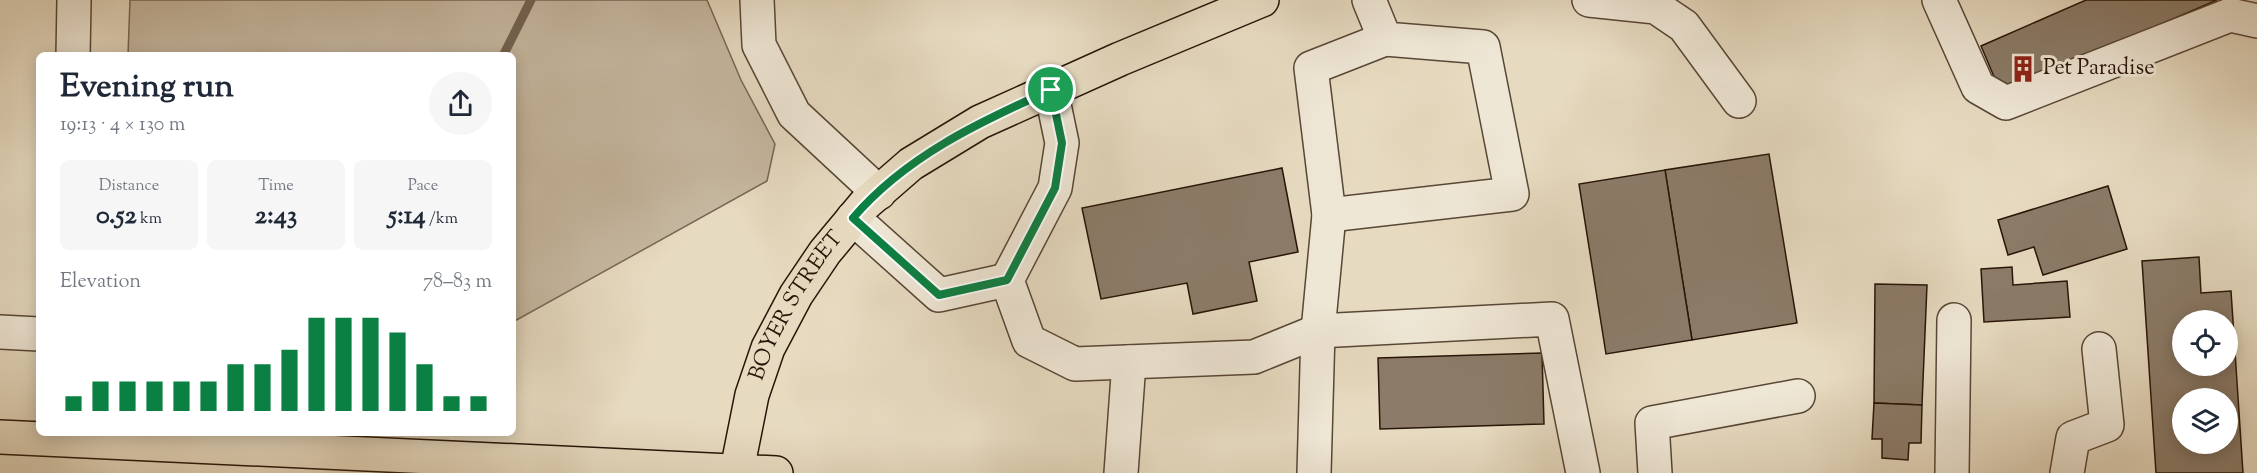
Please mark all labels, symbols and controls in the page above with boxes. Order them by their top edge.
place label: Pet Paradise [2043,53,2154,85]
building icon: Pet Paradise [2008,54,2038,84]
text: Evening run [60,64,234,112]
pin [1025,64,1076,115]
button: share [429,72,492,135]
icon: arrive [1034,73,1067,106]
text: 19:13 · 4 × 130 m [60,111,185,140]
text: Distance [99,175,159,198]
text: Time [258,175,294,198]
text: Pace [408,175,438,198]
text: 0.52 [96,198,137,235]
text: 2:43 [255,198,297,235]
text: 5:14 [388,198,426,235]
text: km [137,208,162,231]
text: /km [426,208,458,231]
street label: BOYER STREET [742,224,852,385]
text: Elevation [60,268,141,297]
text: 78–83 m [423,268,492,297]
map controls [2172,310,2238,454]
button: locate [2172,310,2238,376]
button: layers [2172,388,2238,454]

